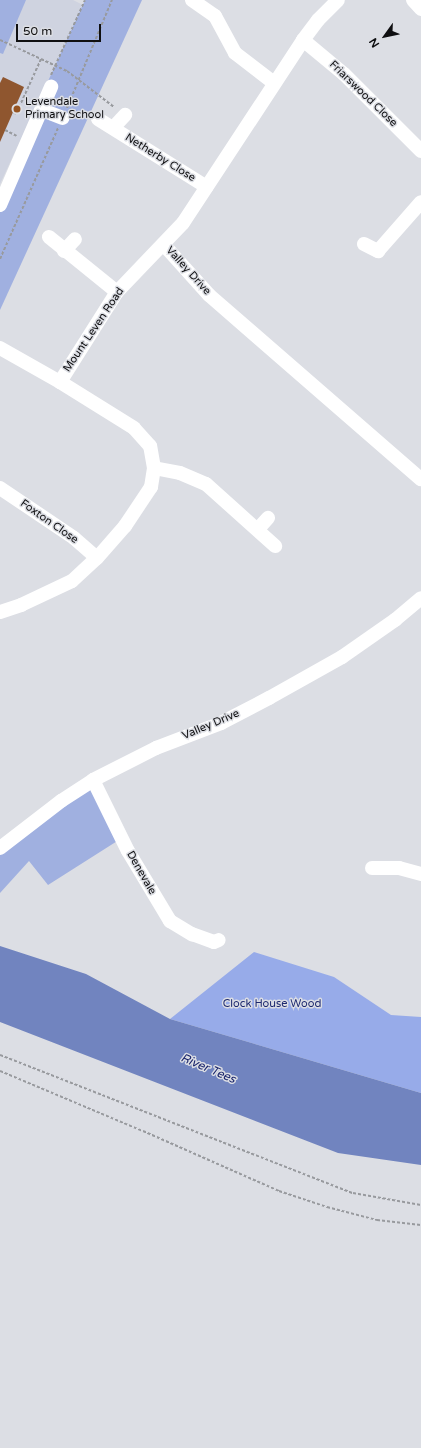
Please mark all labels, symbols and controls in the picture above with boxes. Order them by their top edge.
scale bar [18,16,103,42]
north arrow [365,16,405,56]
text: 50 m [23,24,52,38]
text: N [367,36,382,50]
street label: Friarswood Close [326,58,400,130]
place label: Levendale Primary School [25,96,104,122]
marker: Levendale Primary School [12,104,22,114]
street label: Netherby Close [122,131,198,185]
street label: Valley Drive [163,244,213,298]
street label: Mount Leven Road [61,285,127,375]
street label: Foxton Close [17,497,81,547]
street label: Valley Drive [180,707,242,743]
street label: Denevale [123,849,159,897]
park label: Clock House Wood [223,997,321,1011]
water label: River Tees [178,1051,238,1087]

